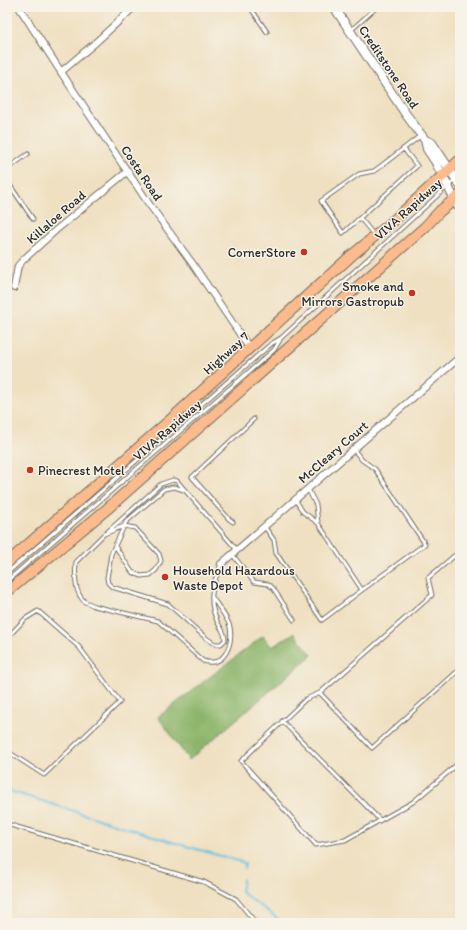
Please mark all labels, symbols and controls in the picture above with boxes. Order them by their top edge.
street label: Creditstone Road [356,23,422,111]
street label: Costa Road [118,142,166,204]
street label: VIVA Rapidway [371,175,445,243]
street label: Killaloe Road [23,187,89,247]
place label: CornerStore [228,245,296,260]
marker: CornerStore [299,247,309,257]
place label: Smoke and Mirrors Gastropub [301,279,404,309]
marker: Smoke and Mirrors Gastropub [407,288,417,298]
street label: Highway 7 [200,328,252,377]
street label: VIVA Rapidway [130,396,204,464]
street label: McCleary Court [295,418,371,486]
place label: Pinecrest Motel [38,463,125,478]
marker: Pinecrest Motel [25,465,35,475]
place label: Household Hazardous Waste Depot [173,563,295,593]
marker: Household Hazardous Waste Depot [160,572,170,582]

